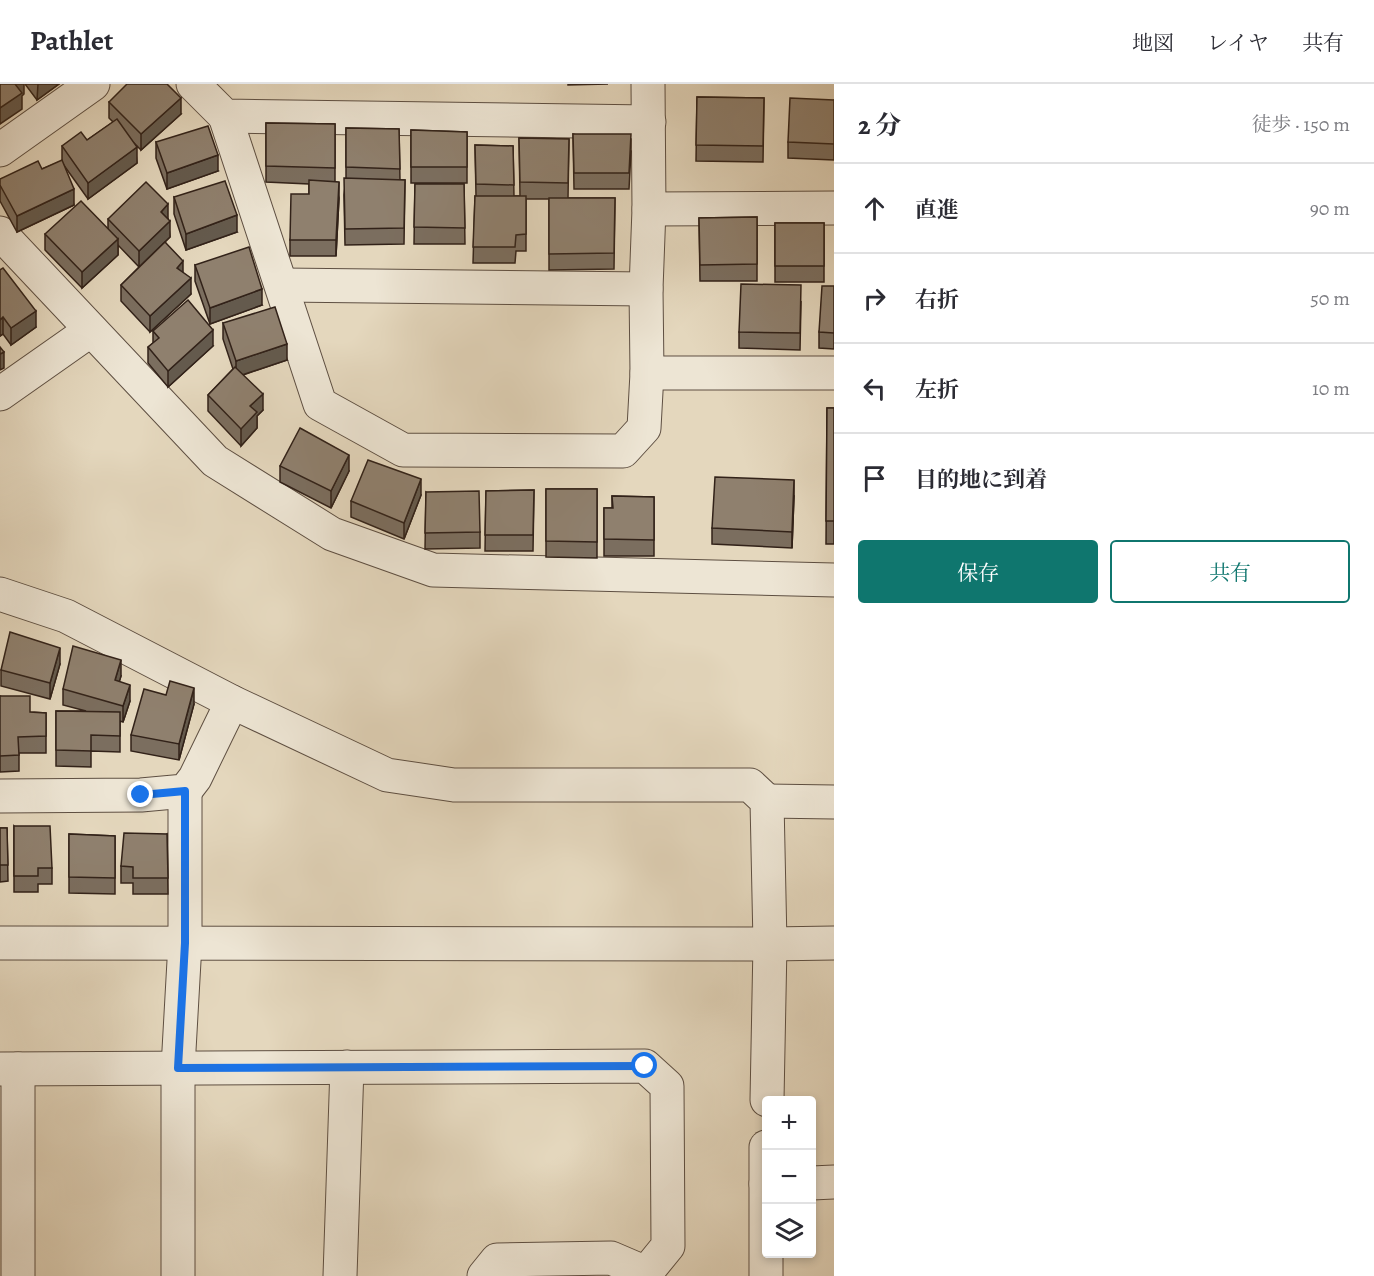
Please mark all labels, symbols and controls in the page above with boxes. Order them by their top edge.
text: Pathlet [30,22,113,60]
text: 地図 [1132,29,1174,57]
text: レイヤ [1207,29,1269,57]
text: 共有 [1302,29,1344,57]
text: 2 分 [858,108,901,143]
text: 徒歩 · 150 m [1251,111,1350,138]
icon: ahead [858,192,891,225]
text: 直進 [915,195,959,225]
text: 90 m [1310,195,1350,222]
icon: right [858,282,891,315]
text: 右折 [915,285,959,315]
text: 50 m [1310,285,1350,312]
icon: left [858,372,891,405]
text: 左折 [915,375,959,405]
text: 10 m [1312,375,1350,402]
icon: arrive [858,462,891,495]
text: 目的地に到着 [915,465,1047,495]
button: 保存 [858,540,1098,603]
button: 共有 [1110,540,1350,603]
route end [127,781,153,807]
route start [631,1052,657,1078]
map controls [762,1096,816,1258]
button: + [762,1096,816,1150]
button: − [762,1150,816,1204]
button: layers [762,1204,816,1258]

